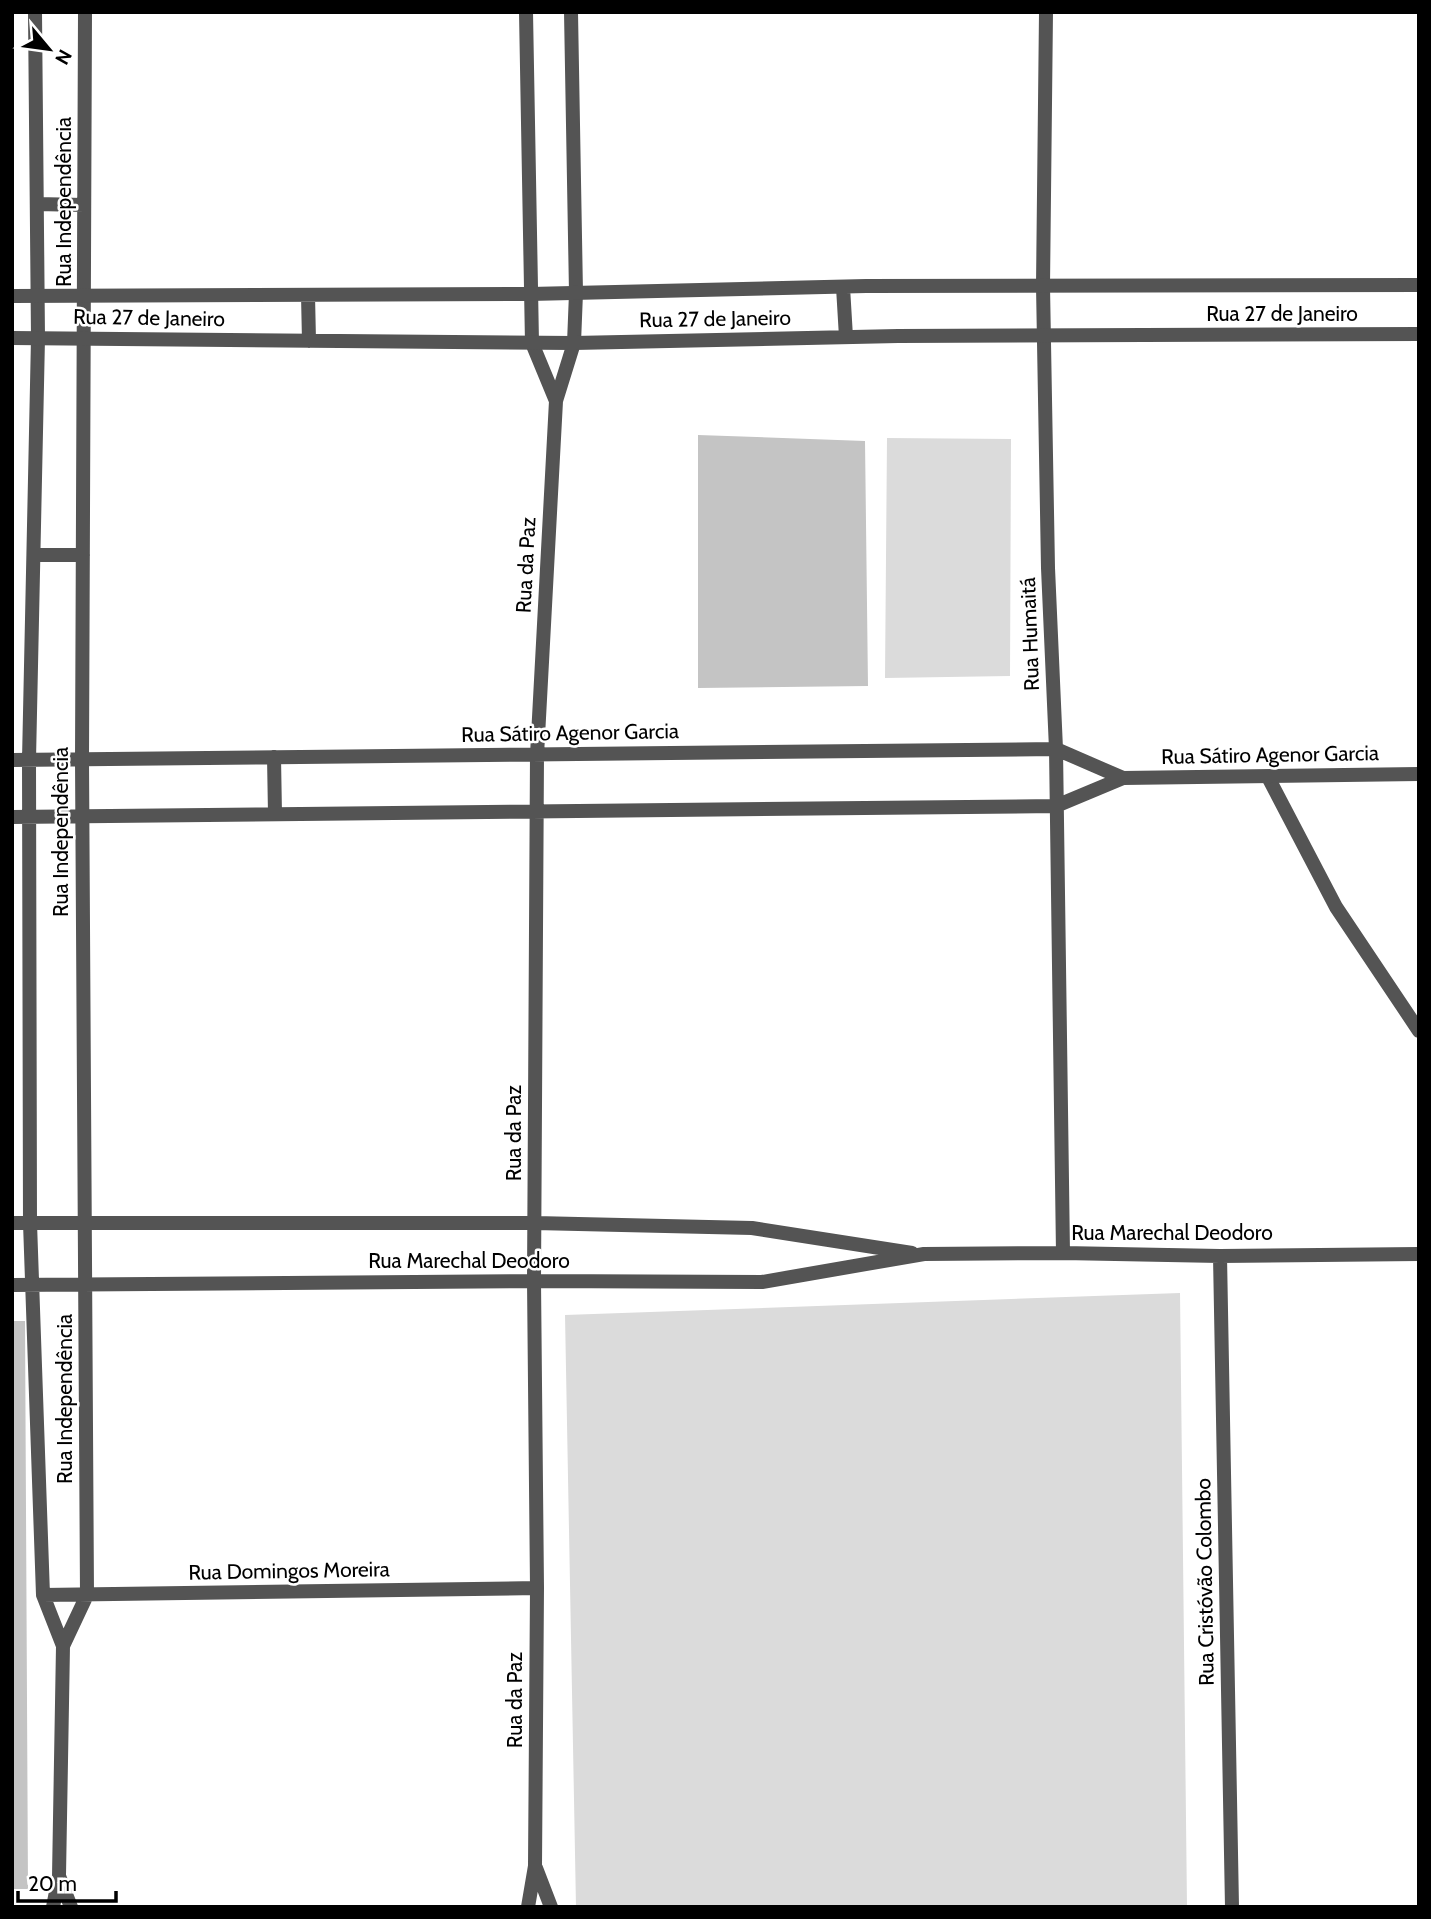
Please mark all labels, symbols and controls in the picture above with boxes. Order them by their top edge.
north arrow [14,14,84,84]
text: N [50,46,77,68]
street label: Rua Independência [51,117,76,287]
street label: Rua 27 de Janeiro [1206,301,1358,326]
street label: Rua 27 de Janeiro [73,304,225,331]
street label: Rua 27 de Janeiro [639,305,791,332]
street label: Rua da Paz [510,516,541,614]
street label: Rua Humaitá [1015,577,1044,691]
street label: Rua Sátiro Agenor Garcia [461,718,679,747]
street label: Rua Sátiro Agenor Garcia [1161,740,1379,769]
street label: Rua Independência [48,747,73,917]
street label: Rua da Paz [501,1085,526,1181]
street label: Rua Marechal Deodoro [1071,1220,1273,1245]
street label: Rua Marechal Deodoro [368,1248,570,1273]
street label: Rua Independência [52,1314,77,1484]
street label: Rua Cristóvão Colombo [1190,1478,1219,1686]
street label: Rua Domingos Moreira [188,1556,390,1585]
street label: Rua da Paz [502,1652,527,1748]
scale bar [18,1860,116,1904]
text: 20 m [28,1871,77,1896]

